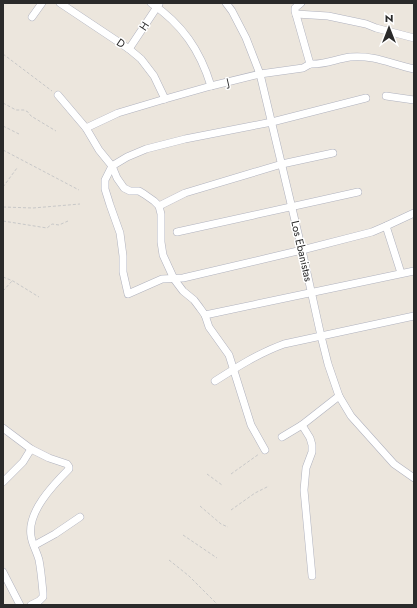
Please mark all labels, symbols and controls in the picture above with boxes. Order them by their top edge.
north arrow [369,8,409,48]
text: N [385,10,393,26]
street label: H [135,18,153,34]
street label: D [113,34,129,52]
street label: J [223,74,231,91]
street label: Los Ebanistas [287,219,317,283]

